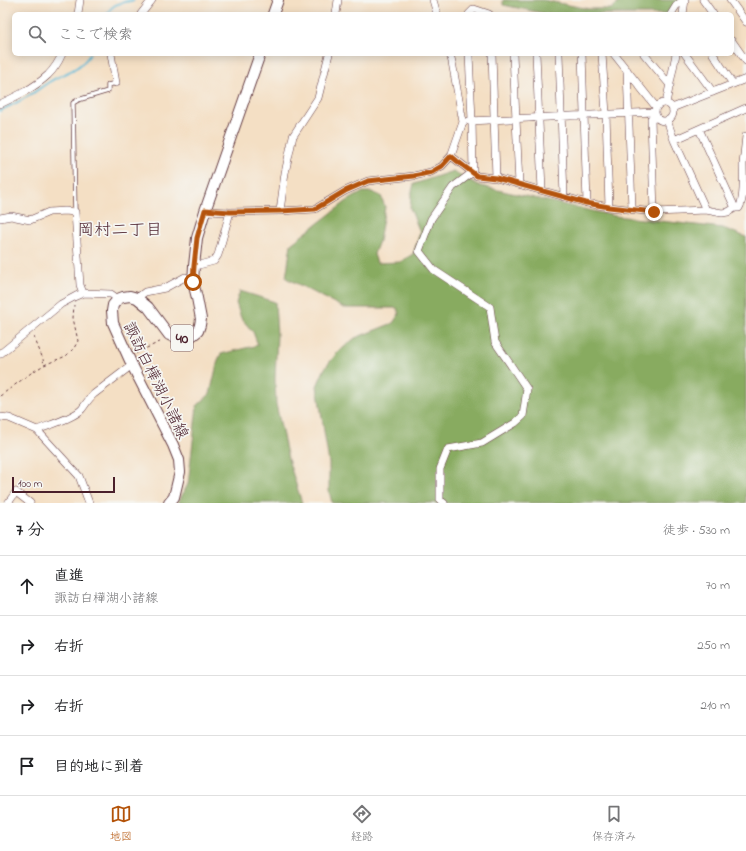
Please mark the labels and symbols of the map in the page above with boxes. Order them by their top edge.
route end [645,203,663,221]
district label: 岡村二丁目 [78,218,163,243]
route start [184,273,202,291]
street label: 諏訪白樺湖小諸線 [116,318,194,444]
road number: 40 [171,325,193,351]
scale bar [12,475,115,494]

